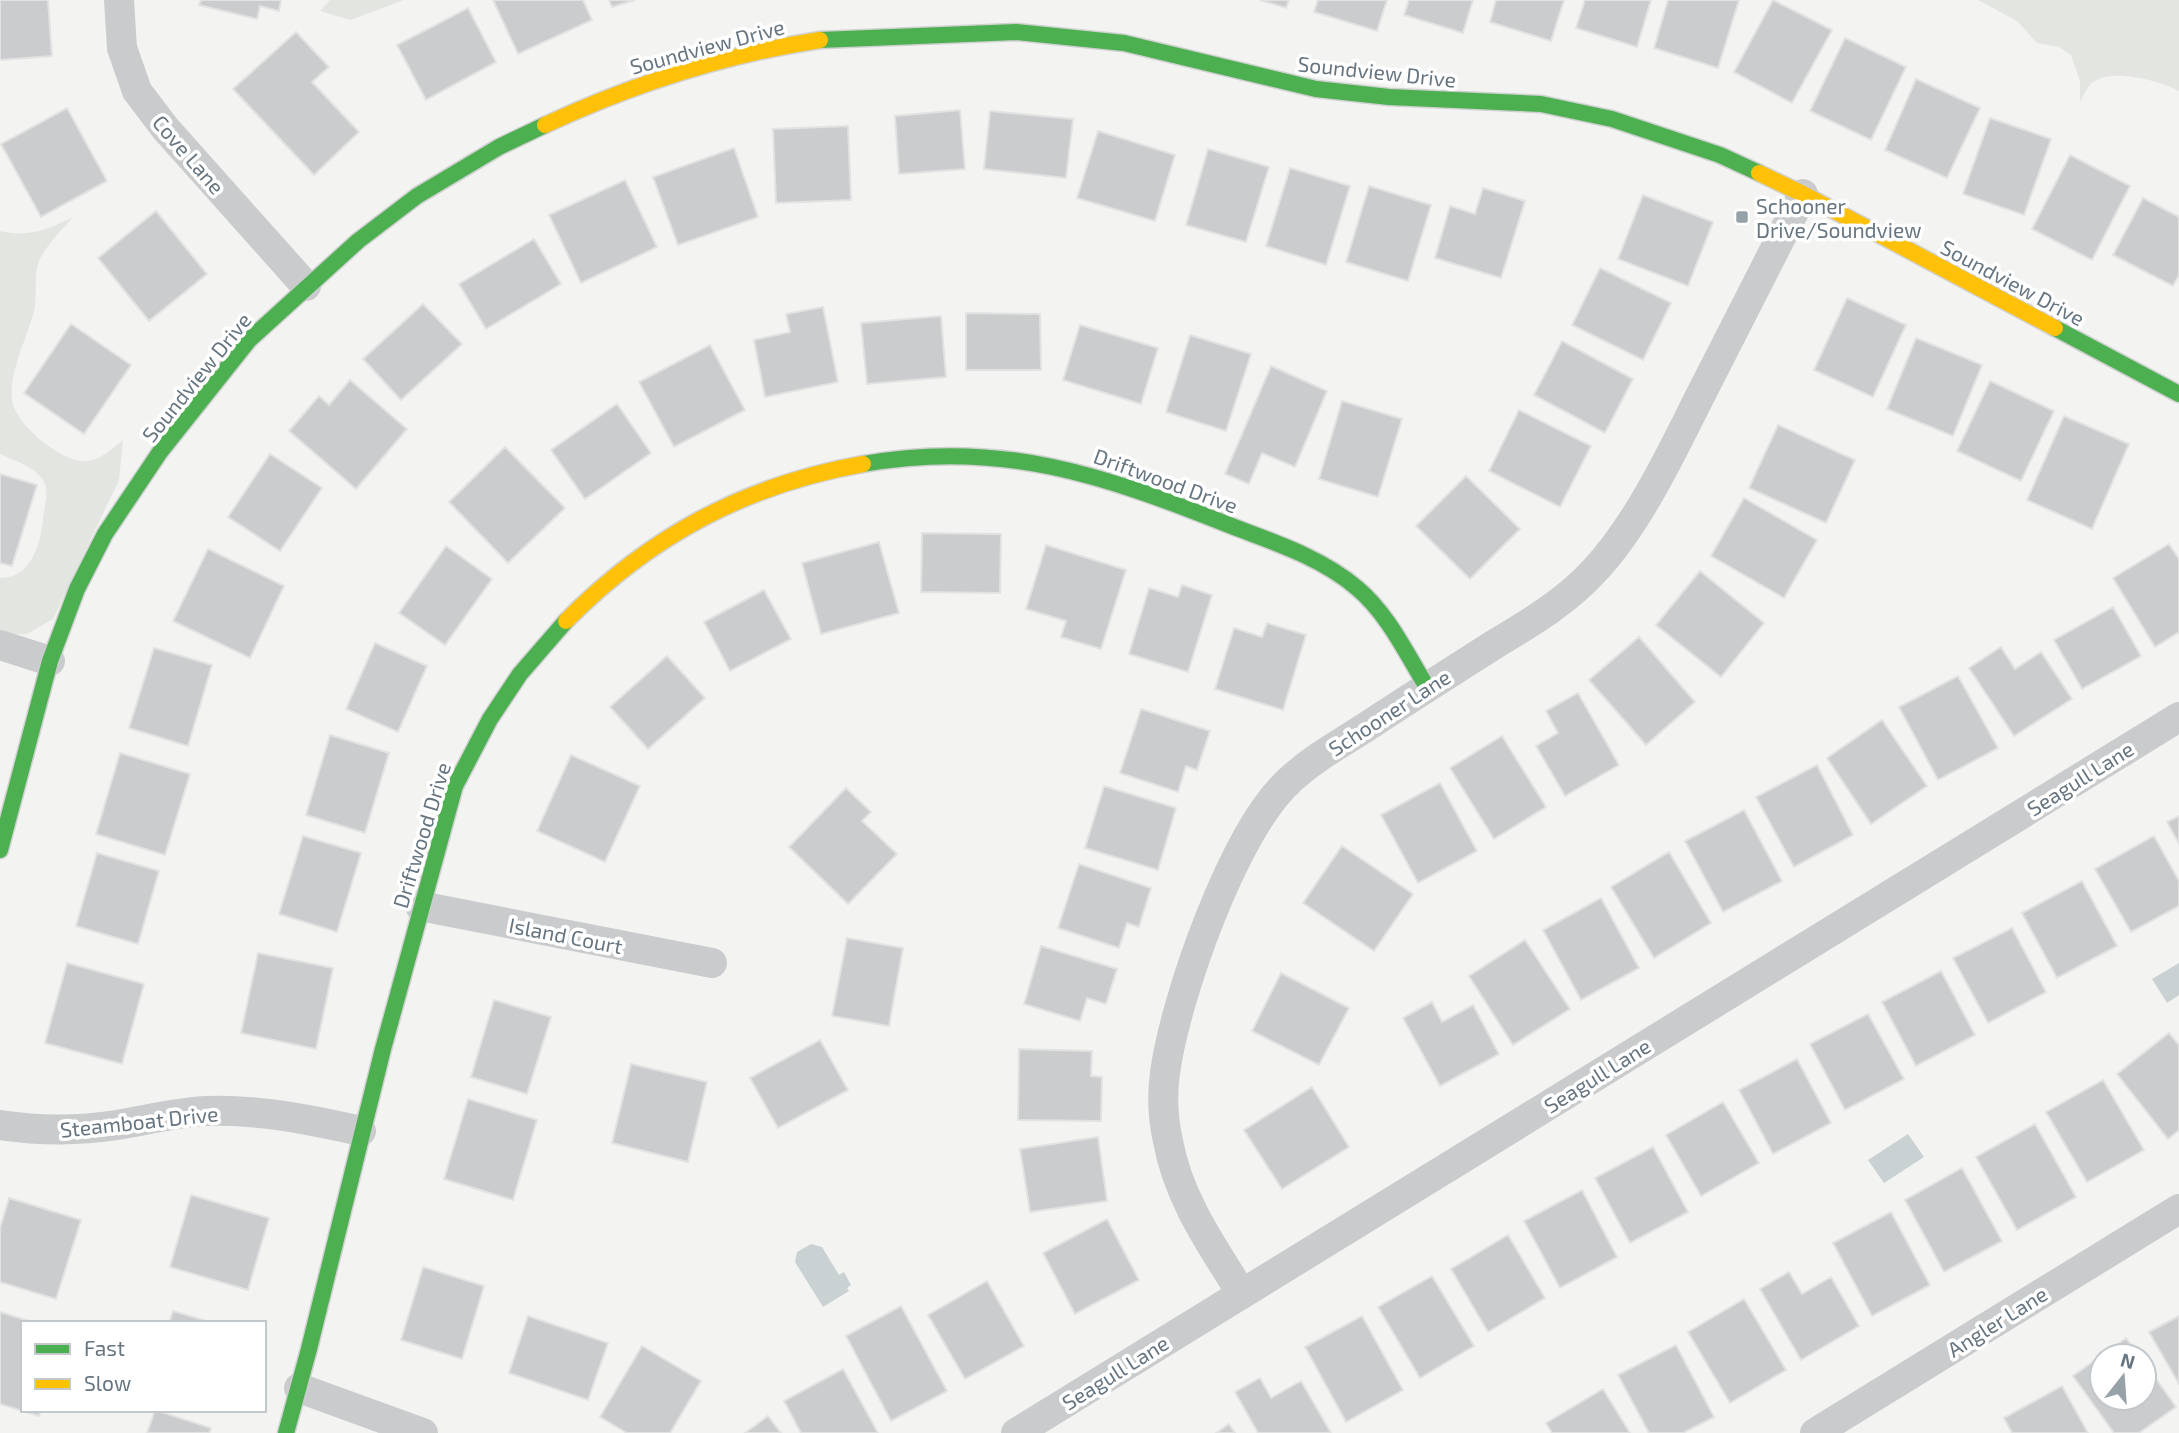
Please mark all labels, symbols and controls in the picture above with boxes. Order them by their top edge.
street label: Soundview Drive [627,13,787,79]
street label: Soundview Drive [1297,50,1457,92]
street label: Cove Lane [148,109,230,199]
place label: Schooner Drive/Soundview [1756,193,1922,242]
marker: Schooner Drive/Soundview [1734,209,1750,225]
street label: Soundview Drive [1937,234,2089,330]
street label: Soundview Drive [136,307,256,447]
street label: Driftwood Drive [1091,442,1241,518]
street label: Schooner Lane [1323,663,1455,761]
street label: Seagull Lane [2022,735,2138,821]
street label: Driftwood Drive [387,759,455,911]
street label: Island Court [507,912,625,958]
street label: Seagull Lane [1539,1032,1655,1118]
street label: Steamboat Drive [59,1100,219,1142]
street label: Angler Lane [1942,1280,2052,1362]
legend [21,1321,266,1412]
street label: Seagull Lane [1057,1329,1173,1415]
text: Fast [84,1335,125,1360]
north arrow [2088,1342,2158,1412]
text: N [2118,1347,2138,1373]
text: Slow [84,1370,131,1395]

